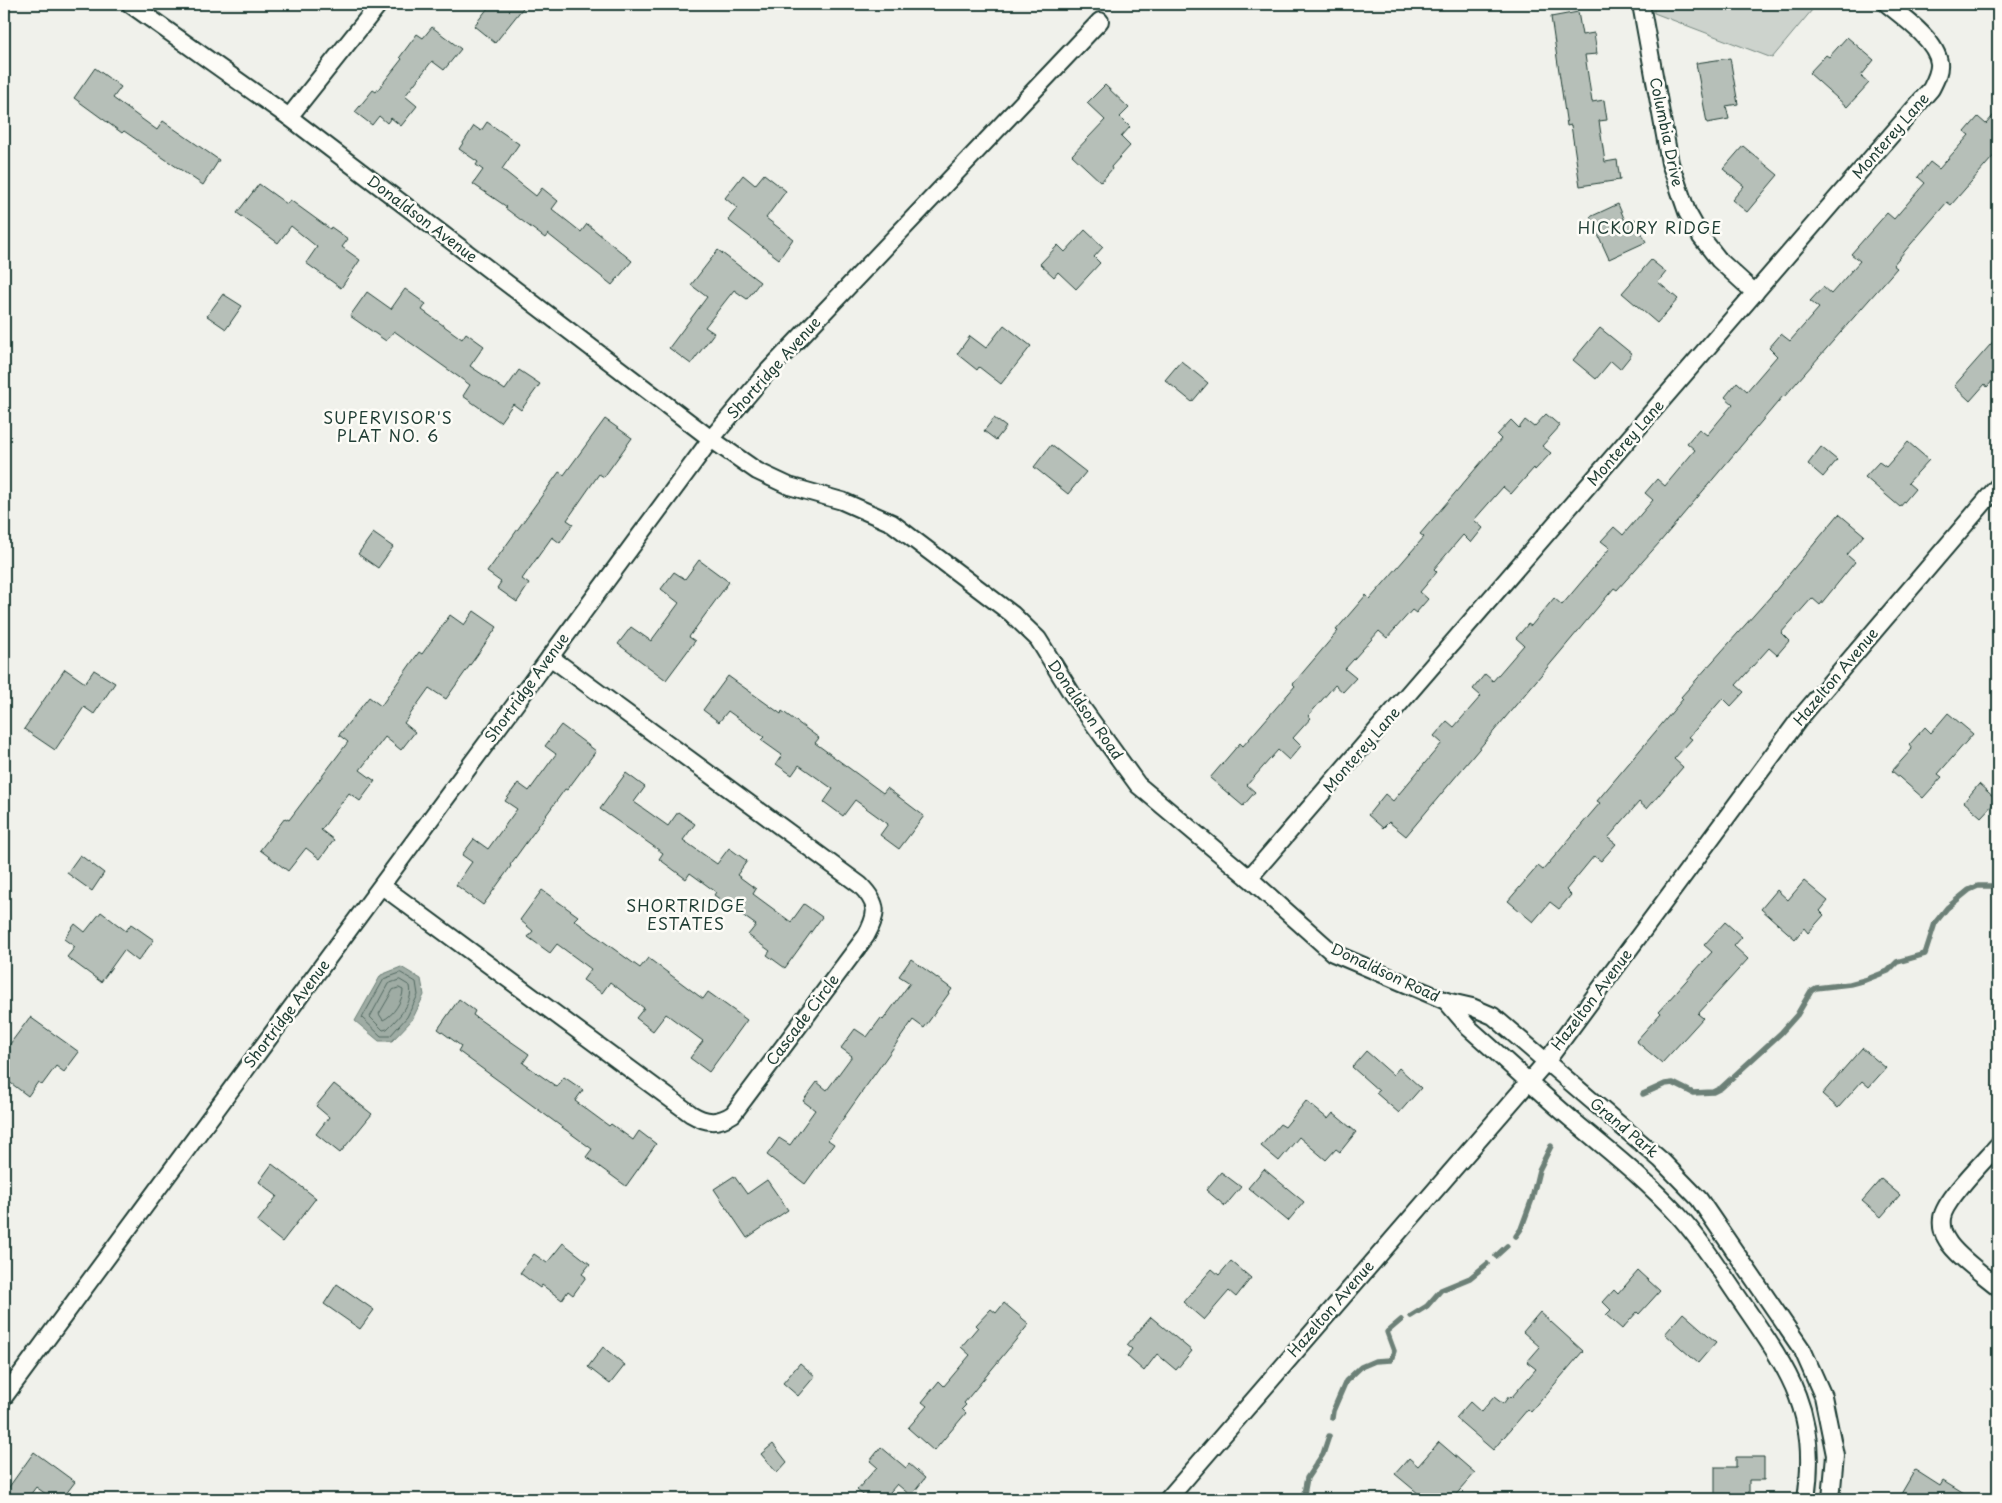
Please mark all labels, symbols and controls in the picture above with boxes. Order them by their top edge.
street label: Columbia Drive [1645,75,1690,188]
street label: Monterey Lane [1846,87,1934,183]
street label: Donaldson Avenue [363,169,483,267]
district label: HICKORY RIDGE [1578,215,1722,239]
street label: Shortridge Avenue [721,311,825,423]
street label: Monterey Lane [1581,394,1669,490]
district label: SUPERVISOR'S PLAT NO. 6 [323,405,453,447]
street label: Hazelton Avenue [1787,622,1883,730]
street label: Shortridge Avenue [478,627,574,747]
street label: Donaldson Road [1043,654,1129,764]
street label: Monterey Lane [1317,701,1405,797]
district label: SHORTRIDGE ESTATES [626,893,746,935]
street label: Donaldson Road [1327,936,1444,1007]
street label: Hazelton Avenue [1545,944,1637,1055]
street label: Shortridge Avenue [237,954,334,1072]
street label: Cascade Circle [760,969,844,1070]
street label: Grand Park [1586,1091,1664,1163]
street label: Hazelton Avenue [1281,1254,1379,1362]

